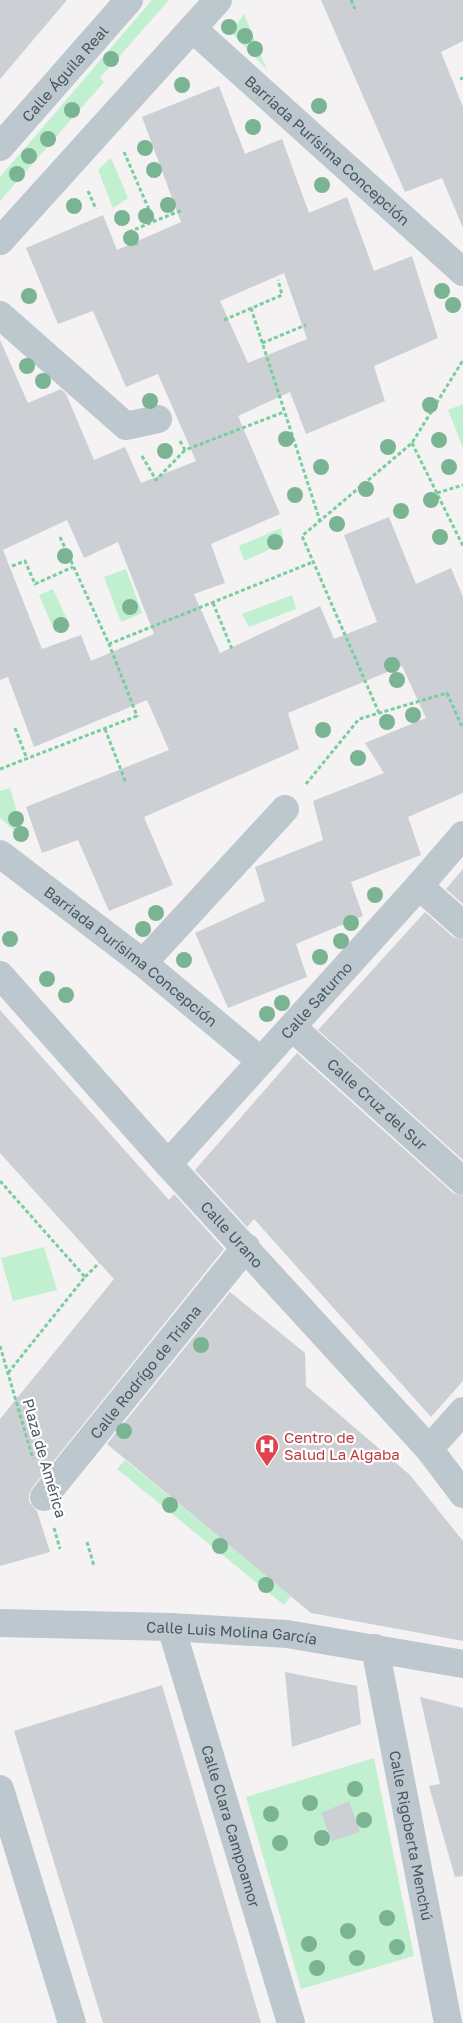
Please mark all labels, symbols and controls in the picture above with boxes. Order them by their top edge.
street label: Calle Águila Real [18,21,112,125]
street label: Barriada Purísima Concepción [241,71,414,229]
street label: Barriada Purísima Concepción [41,882,221,1030]
street label: Calle Saturno [277,958,356,1042]
street label: Calle Cruz del Sur [324,1054,431,1154]
street label: Calle Urano [197,1197,267,1271]
street label: Calle Rodrígo de Triana [86,1301,205,1442]
street label: Plaza de América [19,1396,71,1520]
place label: Centro de Salud La Algaba [284,1428,400,1463]
hospital icon: Centro de Salud La Algaba [254,1433,280,1467]
street label: Calle Luis Molina García [146,1617,319,1648]
street label: Calle Clara Campoamor [198,1743,264,1910]
street label: Calle Rigoberta Menchú [386,1749,437,1922]

